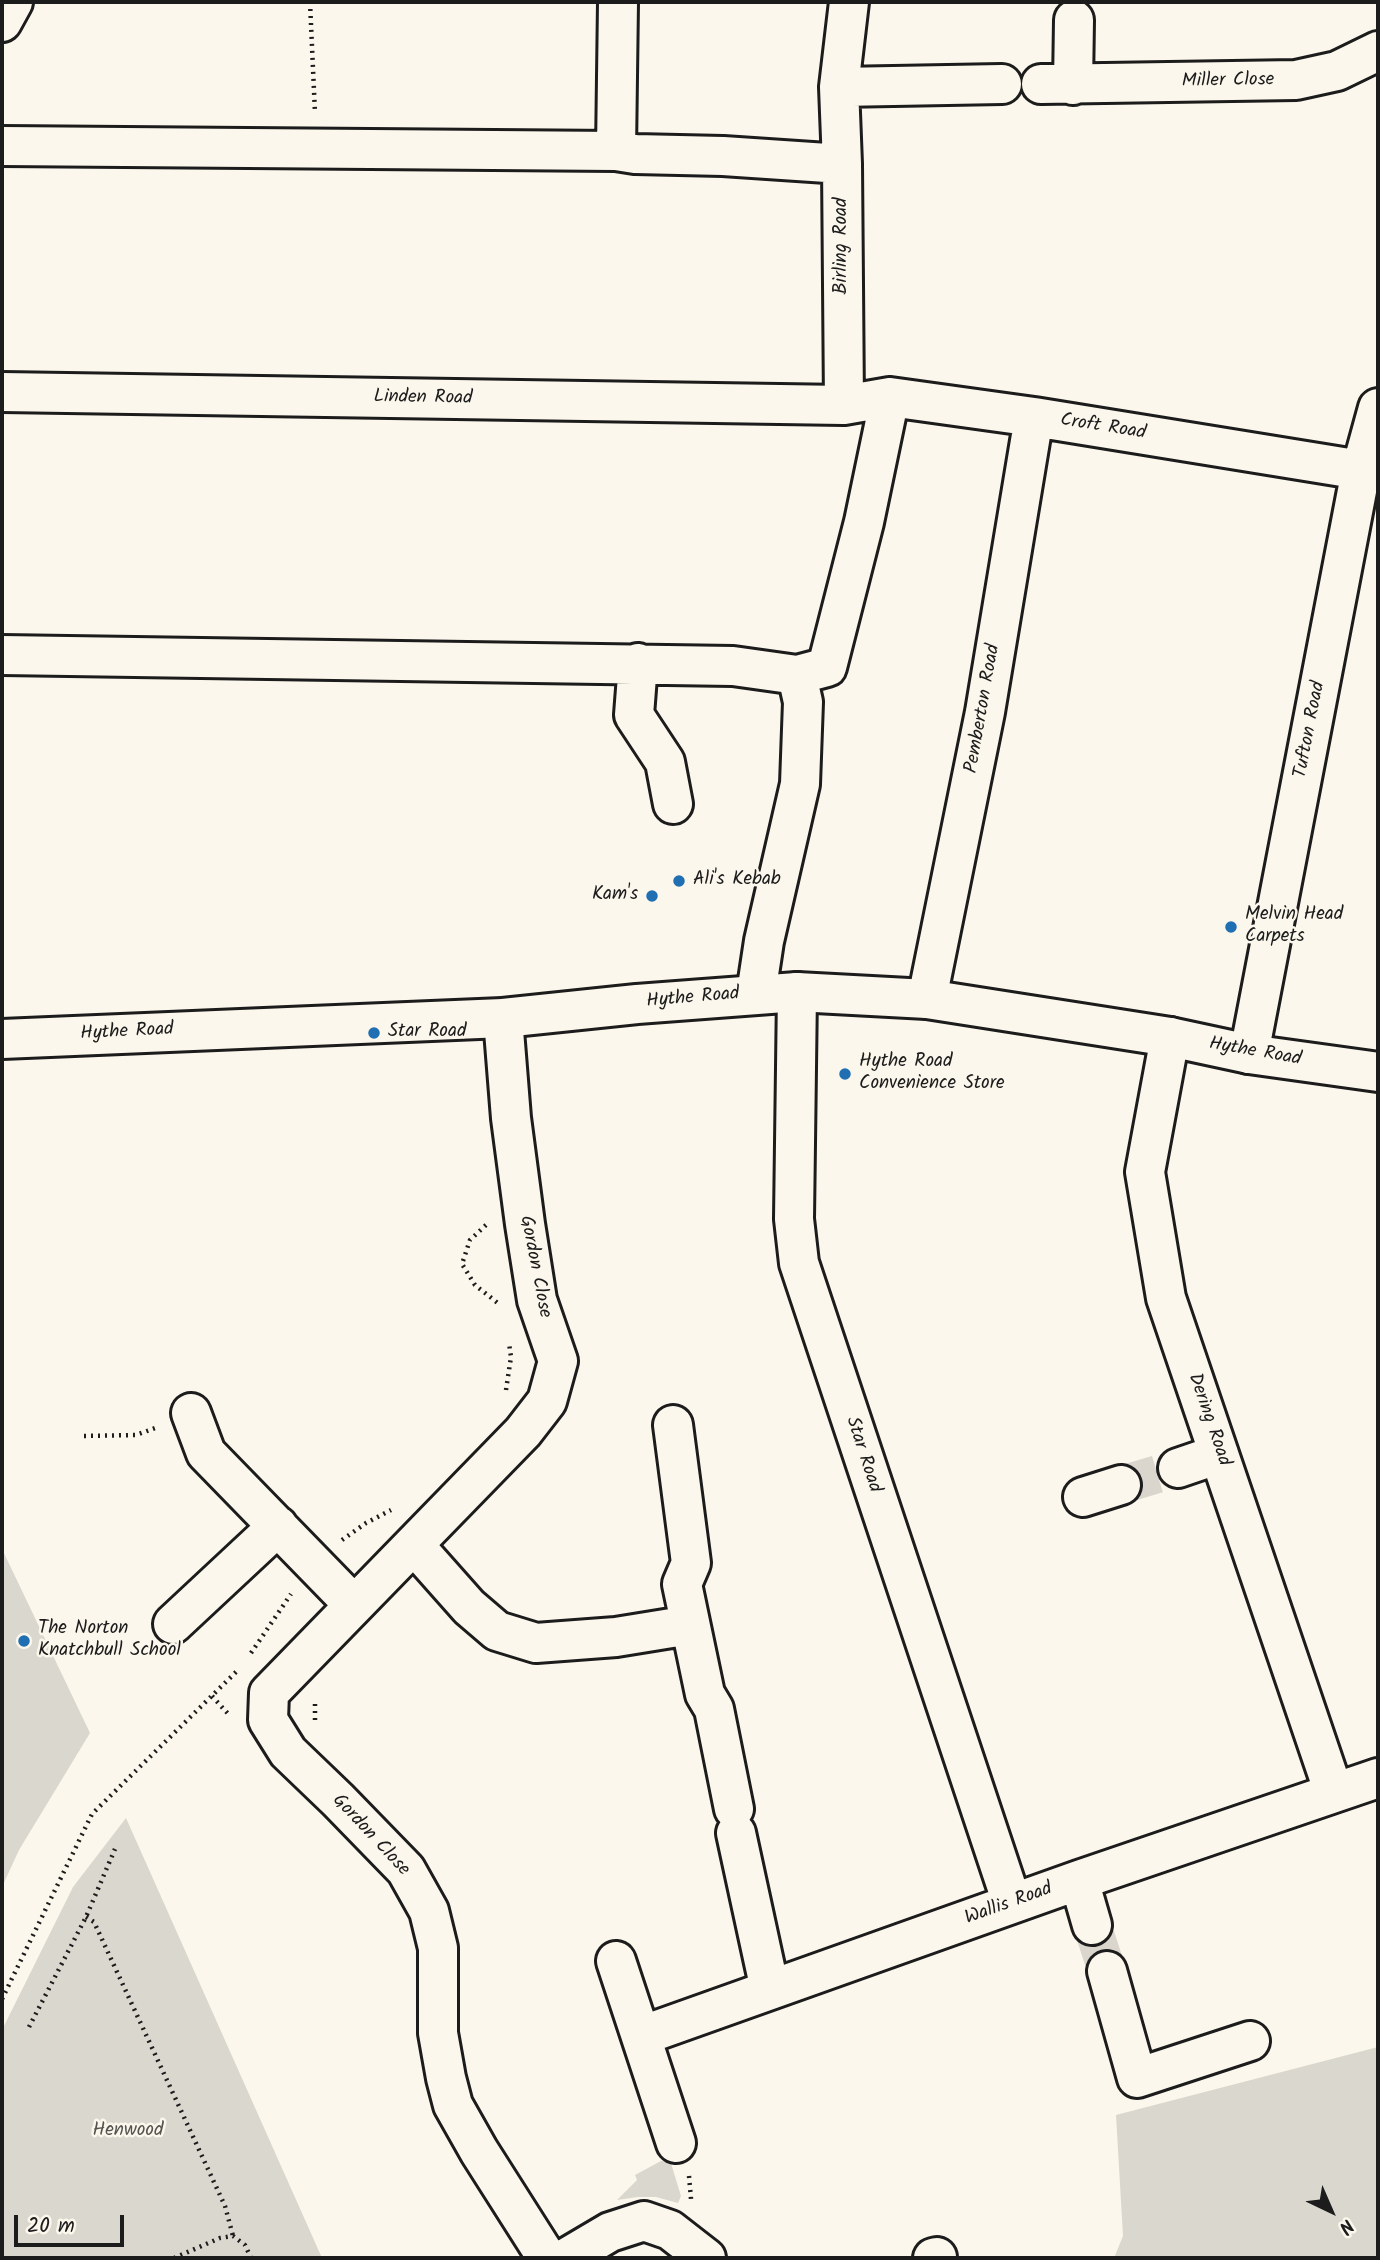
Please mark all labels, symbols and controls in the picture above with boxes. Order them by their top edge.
street label: Miller Close [1182,70,1274,94]
street label: Birling Road [832,198,854,294]
street label: Linden Road [373,387,473,411]
street label: Croft Road [1059,410,1147,446]
street label: Pemberton Road [961,643,1007,775]
street label: Tufton Road [1290,680,1332,780]
place label: Ali's Kebab [693,870,781,892]
marker: Ali's Kebab [671,873,687,889]
place label: Kam's [592,885,638,907]
marker: Kam's [644,888,660,904]
place label: Melvin Head Carpets [1245,905,1343,949]
marker: Melvin Head Carpets [1223,919,1239,935]
street label: Hythe Road [645,984,741,1014]
street label: Hythe Road [80,1019,174,1047]
place label: Star Road [388,1022,466,1044]
marker: Star Road [366,1025,382,1041]
street label: Hythe Road [1207,1034,1303,1072]
place label: Hythe Road Convenience Store [859,1052,1005,1096]
marker: Hythe Road Convenience Store [837,1066,853,1082]
street label: Gordon Close [513,1214,555,1320]
street label: Dering Road [1182,1371,1234,1469]
street label: Star Road [839,1414,885,1496]
place label: The Norton Knatchbull School [38,1619,181,1663]
marker: The Norton Knatchbull School [16,1633,32,1649]
street label: Gordon Close [326,1790,414,1882]
street label: Wallis Road [962,1879,1056,1931]
park label: Henwood [93,2121,163,2143]
north arrow [1296,2176,1366,2246]
scale bar [18,2200,128,2244]
text: 20 m [27,2210,75,2243]
text: N [1331,2211,1360,2241]

